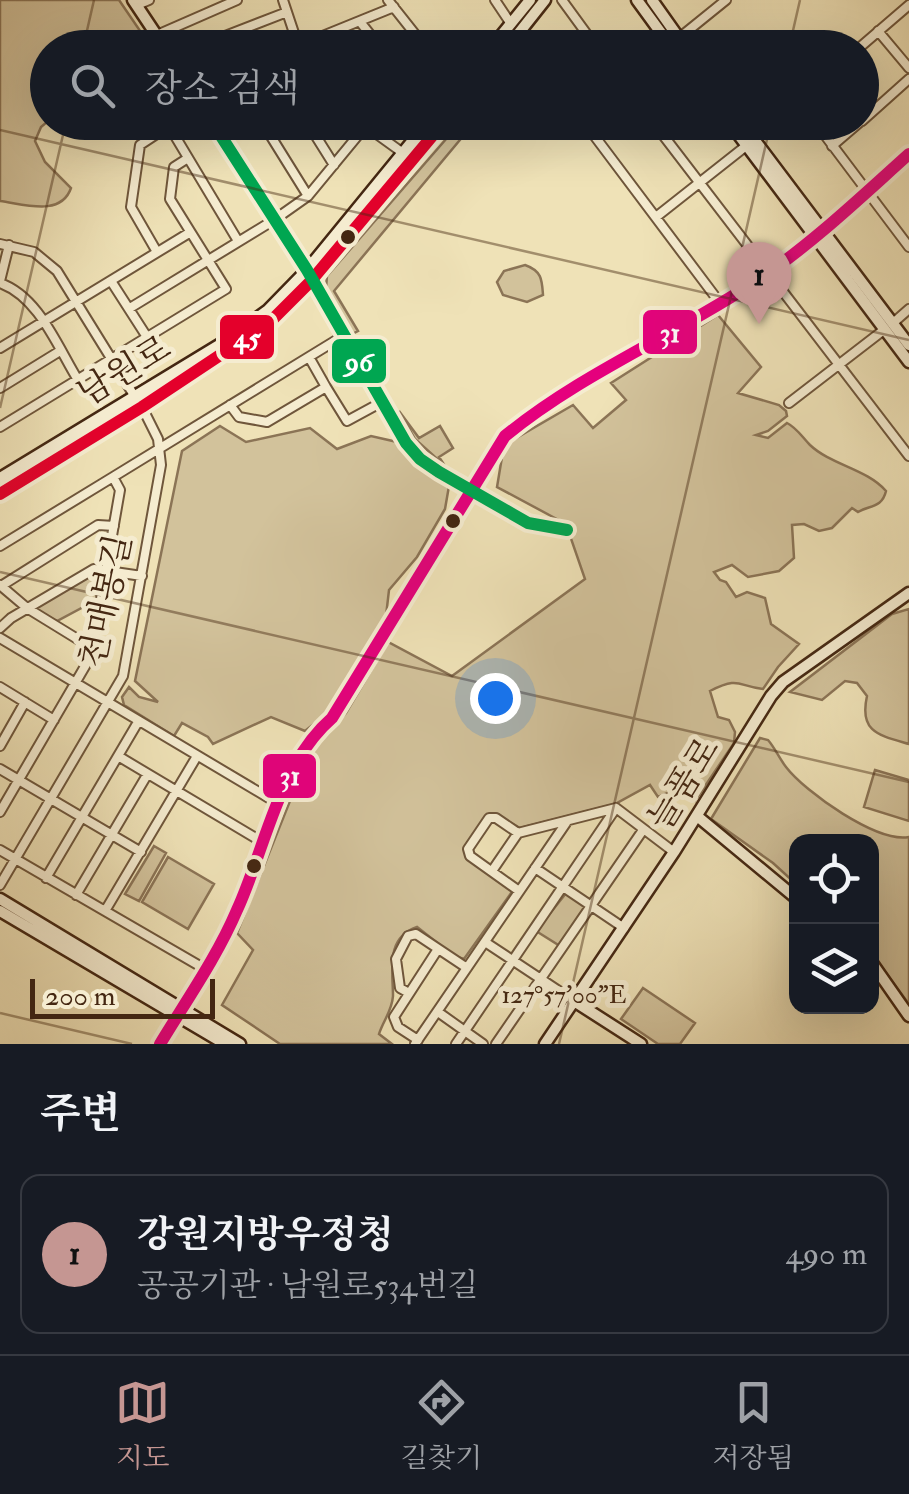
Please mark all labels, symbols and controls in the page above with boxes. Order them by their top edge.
search box [30,30,879,140]
icon: search [65,58,120,113]
text: 장소 검색 [145,65,300,113]
unlabelled marker [338,227,358,247]
pin: 1 [726,242,792,324]
line badge: 31 [641,308,699,356]
line badge: 45 [218,313,276,361]
text: 31 [660,316,680,351]
text: 45 [232,321,261,356]
street label: 남원로 [69,326,179,416]
line badge: 96 [330,337,388,385]
text: 96 [342,345,375,380]
unlabelled marker [443,511,463,531]
street label: 천매봉길 [70,530,142,672]
your location [470,673,521,724]
street label: 늘품로 [638,729,730,839]
line badge: 31 [261,752,318,800]
text: 31 [280,759,300,794]
map controls [789,834,879,1014]
button: locate [789,834,879,924]
unlabelled marker [244,856,264,876]
button: layers [789,924,879,1014]
scale bar [30,974,215,1018]
text: 200 m [45,979,116,1014]
text: 127°57'00"E [501,980,627,1011]
text: 주변 [40,1088,121,1140]
text: 강원지방우정청 [137,1211,394,1259]
text: 1 [69,1234,80,1274]
text: 490 m [785,1234,867,1274]
text: 공공기관 · 남원로534번길 [137,1266,478,1306]
tab: 지도 [115,1375,170,1476]
tab: 길찾기 [401,1375,482,1476]
tab: 저장됨 [713,1375,794,1476]

